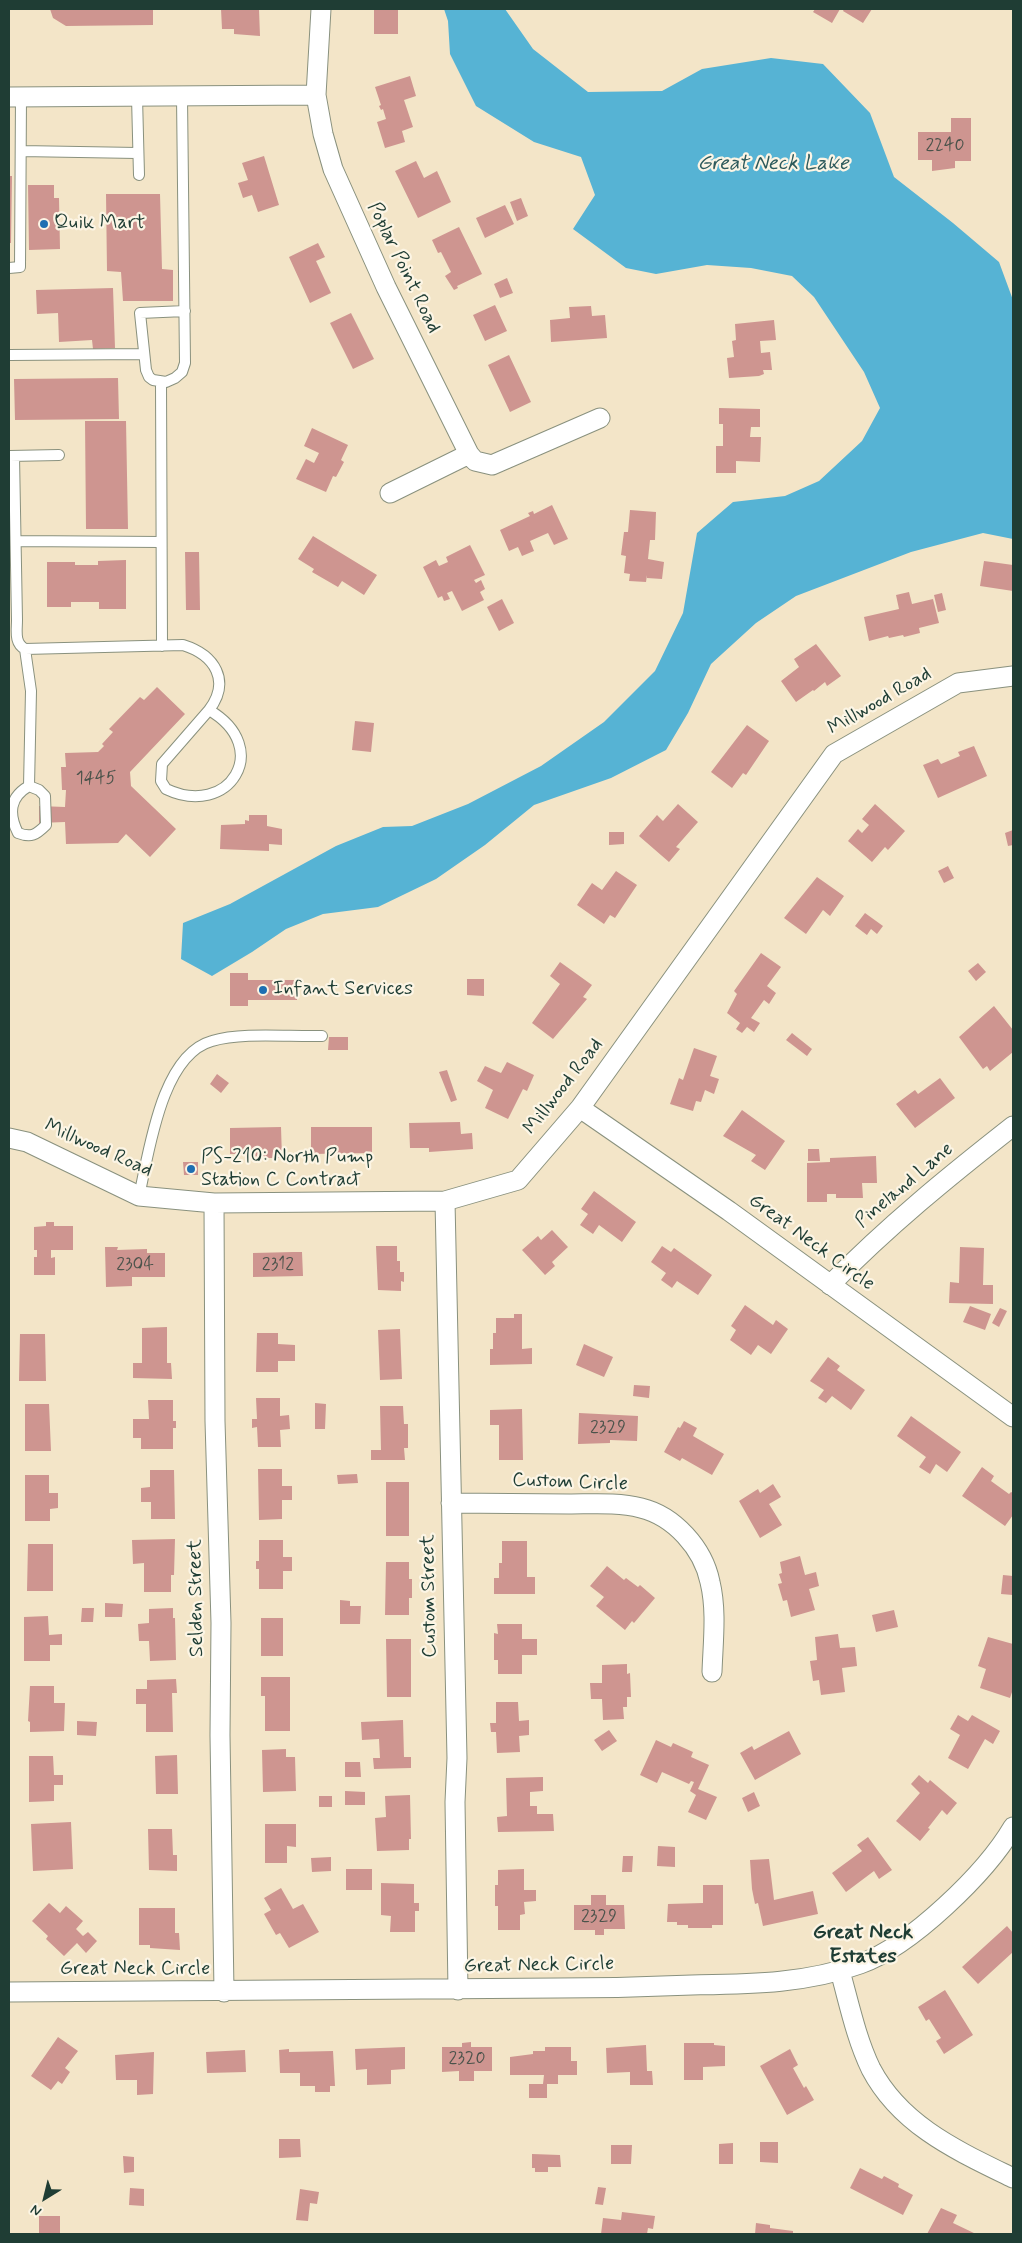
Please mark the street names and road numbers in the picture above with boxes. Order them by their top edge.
street label: Poplar Point Road [361,199,445,337]
street label: Millwood Road [824,663,936,741]
street label: Millwood Road [519,1034,609,1140]
street label: Millwood Road [40,1115,156,1183]
street label: Pineland Lane [851,1138,959,1234]
street label: Great Neck Circle [743,1189,879,1297]
street label: Custom Circle [512,1469,628,1497]
street label: Custom Street [417,1534,443,1658]
street label: Selden Street [184,1539,210,1657]
street label: Great Neck Circle [464,1953,614,1979]
street label: Great Neck Circle [60,1958,210,1982]

